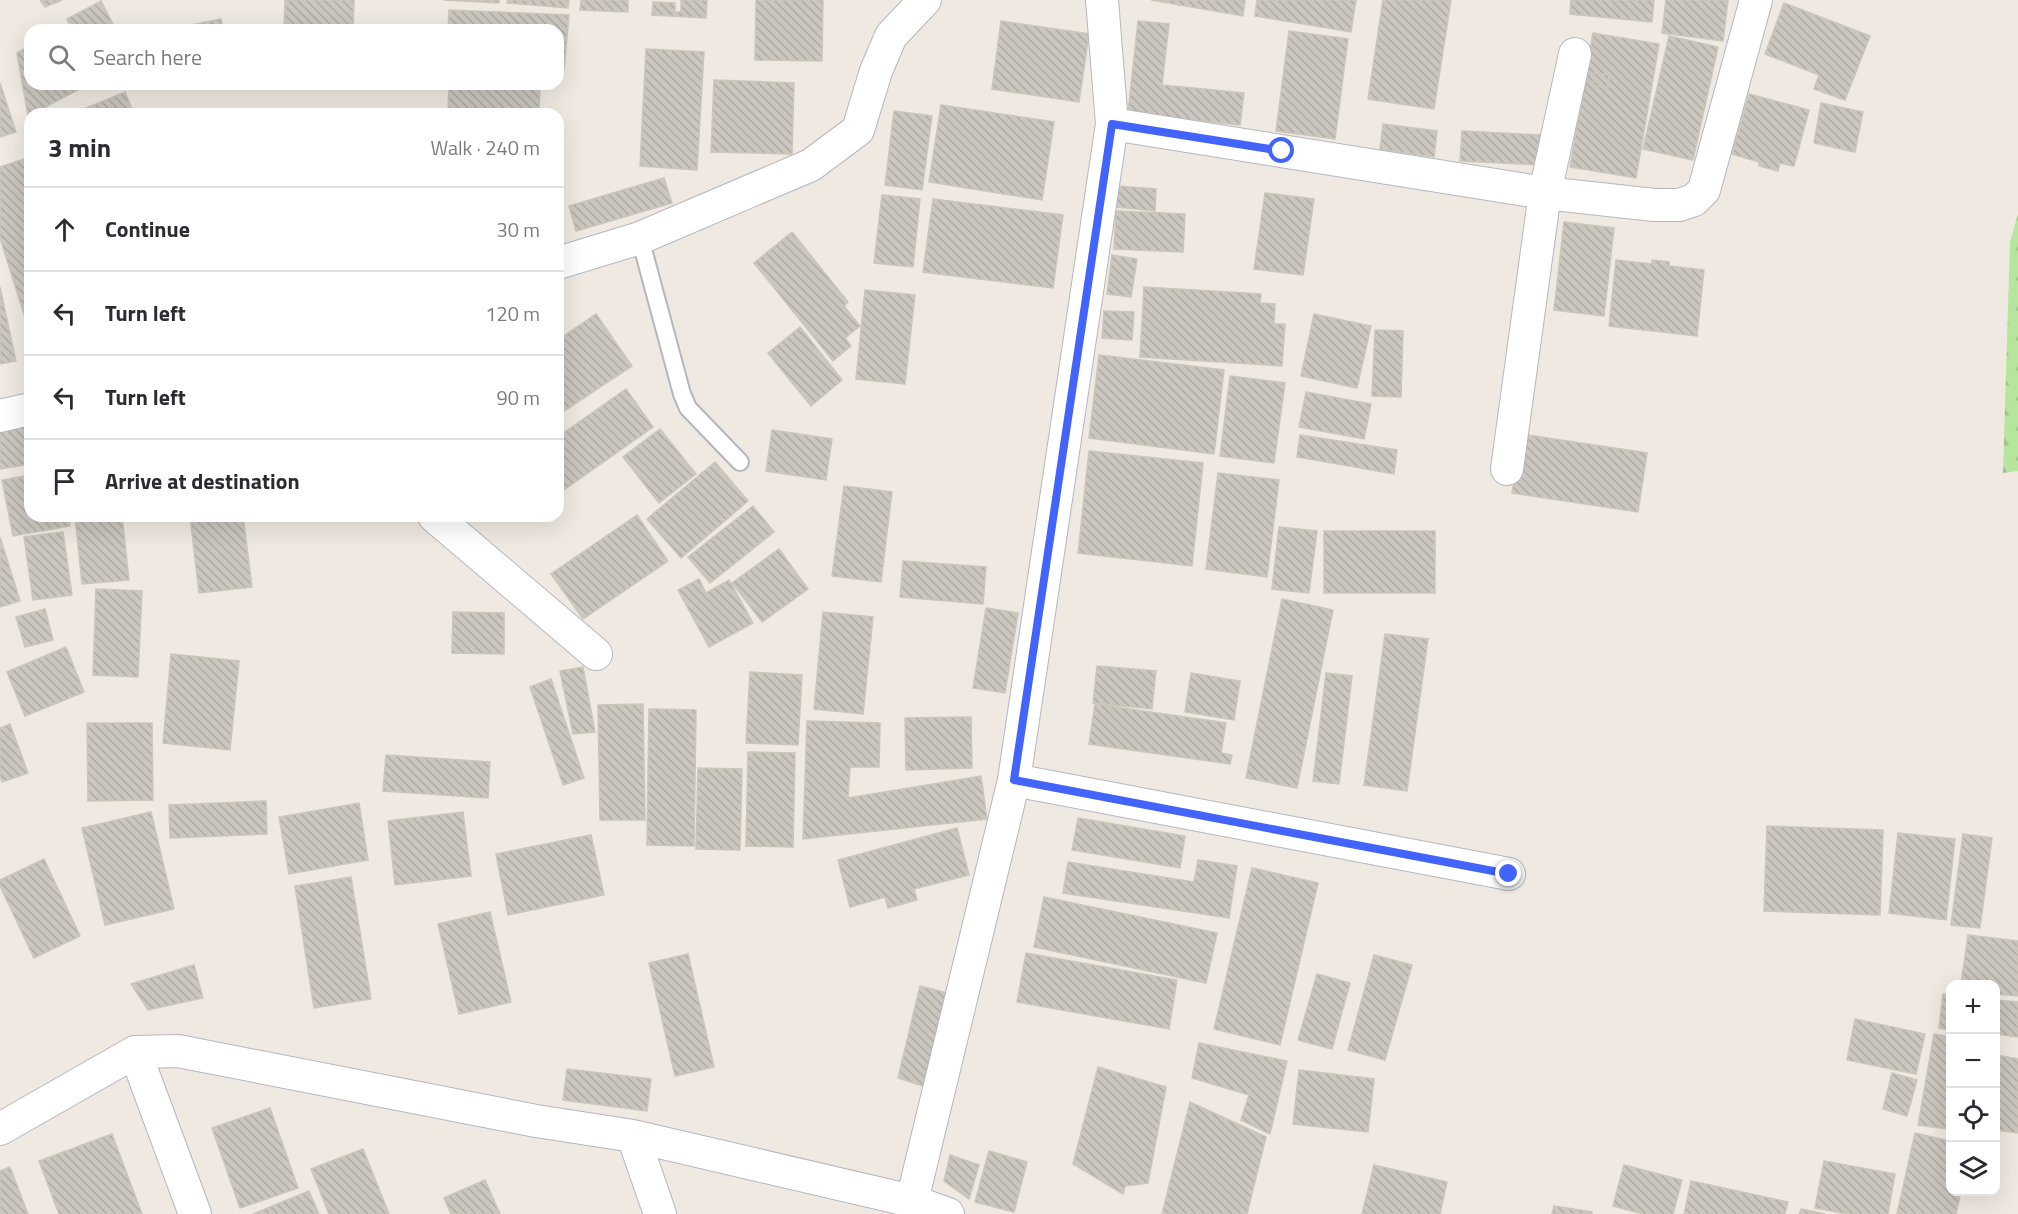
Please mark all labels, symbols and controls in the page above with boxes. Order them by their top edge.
search box [24,24,564,90]
text: Search here [93,40,202,74]
icon: search [45,41,78,74]
text: 3 min [48,128,111,167]
text: Walk · 240 m [431,132,540,163]
route start [1268,137,1294,163]
text: Continue [105,212,190,246]
icon: ahead [48,213,81,246]
text: 30 m [496,214,540,245]
text: Turn left [105,296,186,330]
icon: left [48,297,81,330]
text: 120 m [485,298,540,329]
text: Turn left [105,380,186,414]
icon: left [48,381,81,414]
text: 90 m [496,382,540,413]
text: Arrive at destination [105,464,300,498]
icon: arrive [48,465,81,498]
route end [1495,860,1521,886]
map controls [1946,980,2000,1196]
button: + [1946,980,2000,1034]
button: − [1946,1034,2000,1088]
button: locate [1946,1088,2000,1142]
button: layers [1946,1142,2000,1196]

